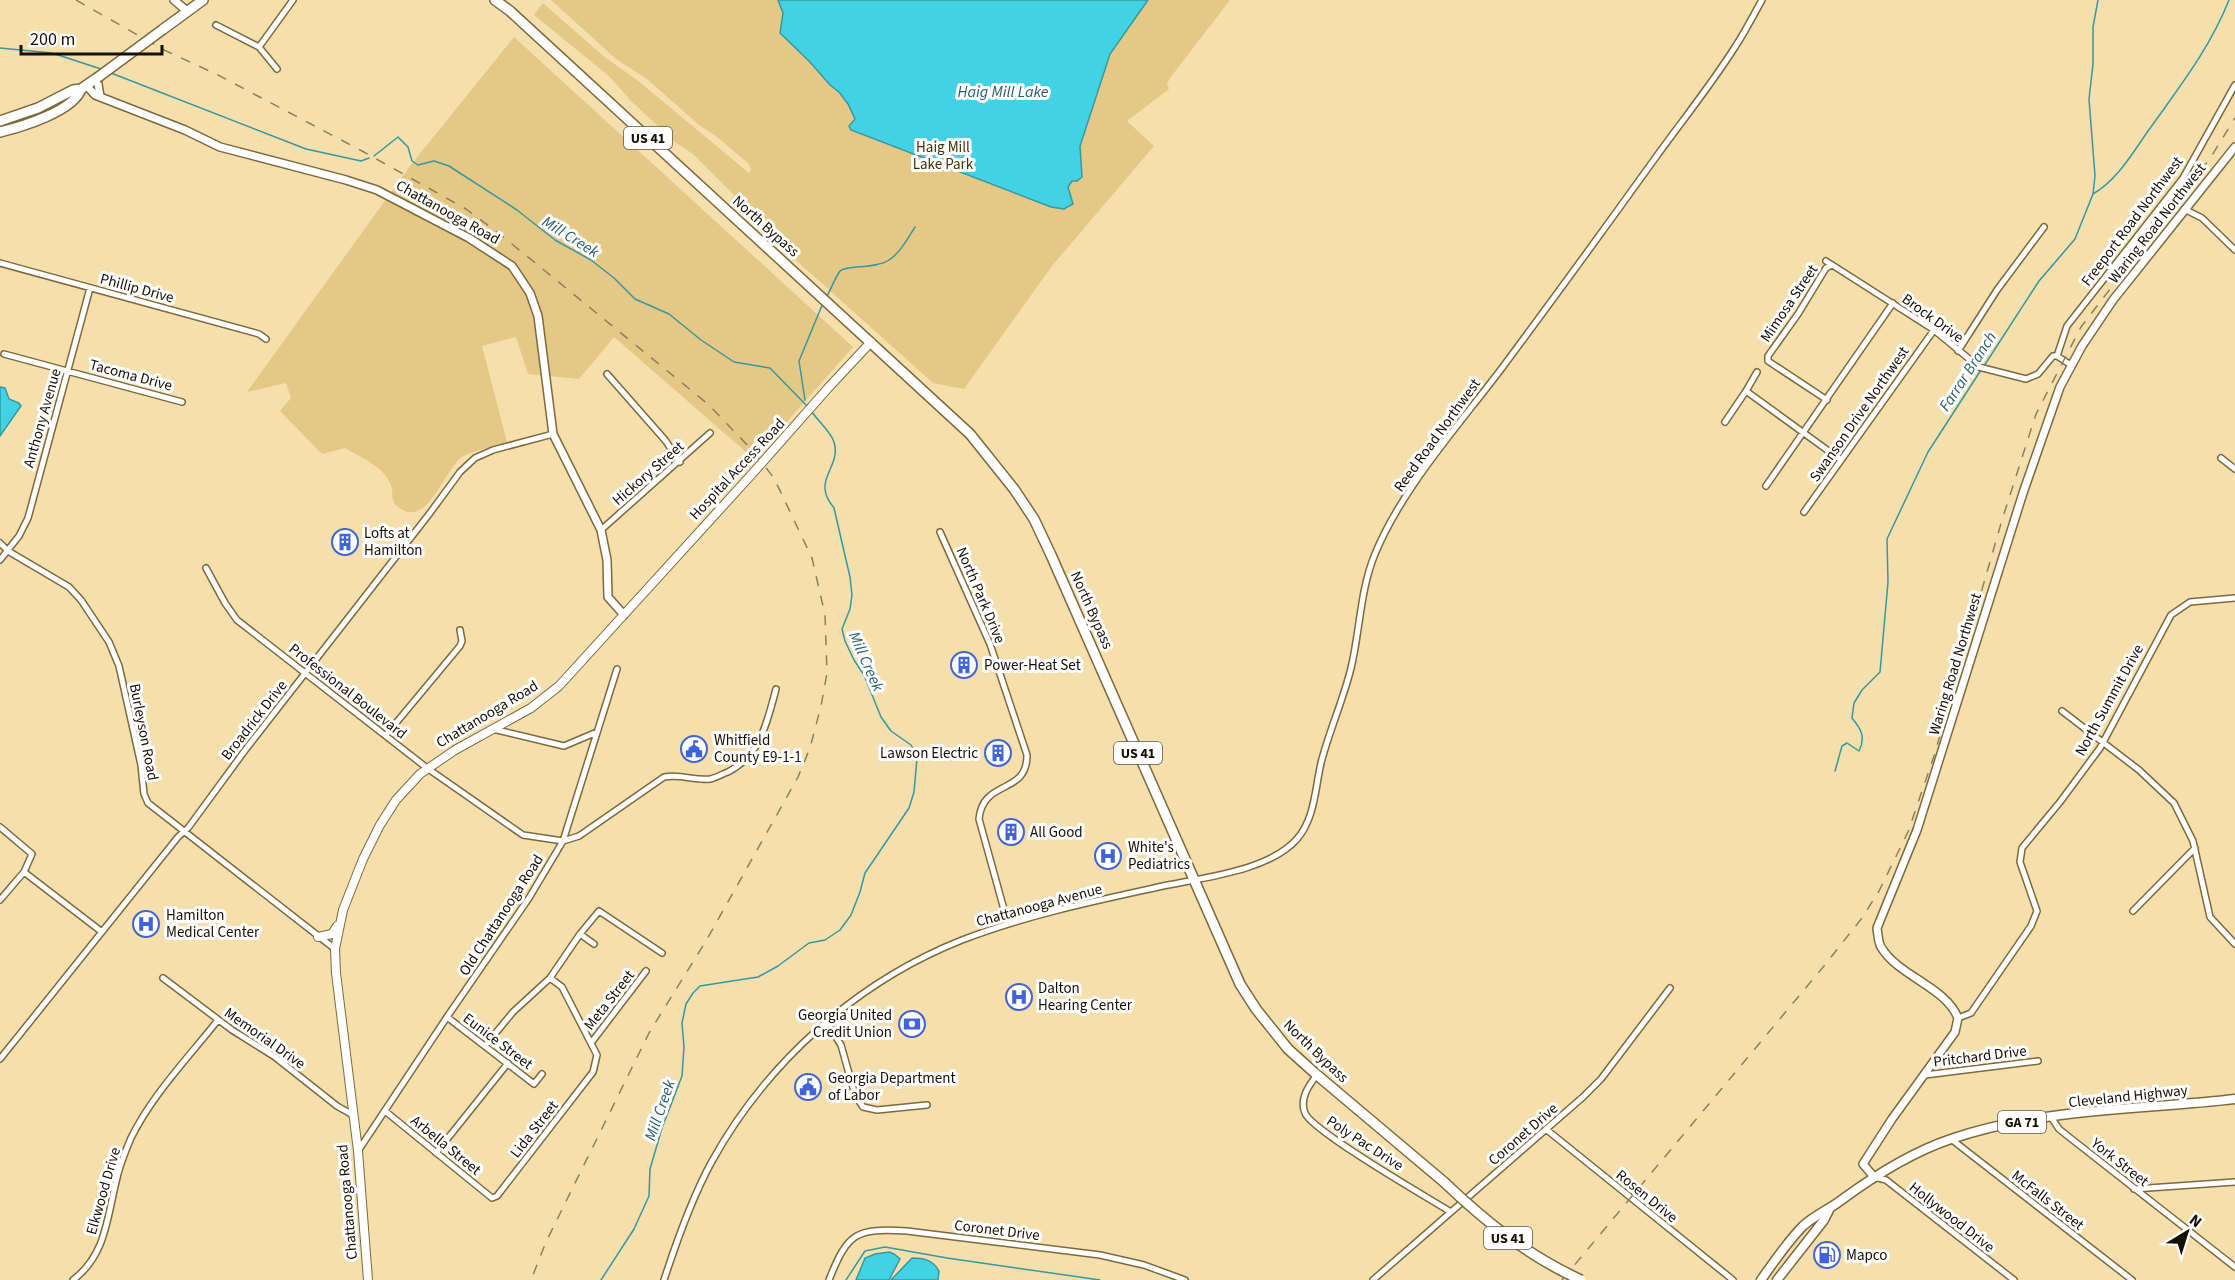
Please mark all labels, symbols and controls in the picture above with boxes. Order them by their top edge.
scale bar [21,18,162,56]
text: 200 m [30,27,75,52]
water label: Haig Mill Lake [958,81,1049,103]
road number: US 41 [624,127,672,149]
park label: Haig Mill Lake Park [913,137,974,175]
street label: Freeport Road Northwest [2077,152,2188,291]
street label: Waring Road Northwest [2104,159,2211,288]
street label: Chattanooga Road [392,175,503,250]
street label: North Bypass [728,191,804,262]
water label: Mill Creek [538,211,603,263]
street label: Mimosa Street [1756,260,1823,346]
street label: Phillip Drive [98,269,176,308]
street label: Brock Drive [1897,289,1968,348]
water label: Farrar Branch [1934,327,2002,416]
street label: Swanson Drive Northwest [1805,342,1914,486]
street label: Tacoma Drive [87,354,174,397]
street label: Anthony Avenue [18,366,67,470]
street label: Reed Road Northwest [1389,374,1486,496]
street label: Hospital Access Road [685,414,790,525]
street label: Hickory Street [608,436,689,510]
place label: Lofts at Hamilton [364,523,423,561]
building icon: Lofts at Hamilton [330,527,360,557]
street label: North Park Drive [951,544,1010,647]
street label: North Bypass [1065,568,1118,652]
street label: Waring Road Northwest [1924,591,1987,738]
water label: Mill Creek [843,628,889,695]
street label: Professional Boulevard [284,639,411,744]
street label: North Summit Drive [2070,641,2149,760]
building icon: Power-Heat Set [949,650,979,680]
place label: Power-Heat Set [984,655,1081,676]
street label: Broadrick Drive [216,676,292,765]
street label: Chattanooga Road [432,676,542,753]
street label: Burleyson Road [124,682,163,782]
place label: Whitfield County E9-1-1 [714,730,802,768]
public building icon: Whitfield County E9-1-1 [679,734,709,764]
building icon: Lawson Electric [983,738,1013,768]
road number: US 41 [1114,742,1162,764]
place label: Lawson Electric [880,743,978,764]
building icon: All Good [996,817,1026,847]
place label: All Good [1030,822,1083,843]
place label: White's Pediatrics [1128,837,1190,875]
hospital icon: White's Pediatrics [1093,841,1123,871]
street label: Old Chattanooga Road [454,851,549,980]
street label: Chattanooga Avenue [974,879,1105,932]
place label: Hamilton Medical Center [166,905,260,943]
hospital icon: Hamilton Medical Center [131,909,161,939]
street label: Meta Street [579,966,640,1035]
place label: Dalton Hearing Center [1038,978,1133,1016]
hospital icon: Dalton Hearing Center [1004,982,1034,1012]
street label: Memorial Drive [220,1003,310,1074]
place label: Georgia United Credit Union [798,1005,892,1043]
street label: Eunice Street [458,1008,537,1075]
bank icon: Georgia United Credit Union [897,1009,927,1039]
street label: North Bypass [1278,1015,1353,1088]
street label: Pritchard Drive [1932,1040,2028,1073]
place label: Georgia Department of Labor [828,1068,955,1106]
public building icon: Georgia Department of Labor [793,1072,823,1102]
water label: Mill Creek [639,1076,681,1144]
street label: Cleveland Highway [2067,1080,2189,1113]
street label: Lida Street [505,1096,563,1162]
street label: Coronet Drive [1484,1098,1563,1171]
street label: Arbella Street [406,1111,485,1180]
street label: Poly Pac Drive [1322,1111,1407,1176]
road number: GA 71 [1998,1111,2046,1133]
street label: York Street [2086,1133,2153,1192]
street label: Chattanooga Road [332,1143,363,1261]
street label: Elkwood Drive [81,1145,126,1237]
street label: Rosen Drive [1611,1165,1682,1228]
street label: McFalls Street [2007,1165,2088,1235]
street label: Hollywood Drive [1904,1177,1999,1257]
north arrow [2157,1202,2217,1262]
text: N [2185,1209,2207,1233]
street label: Coronet Drive [953,1215,1041,1246]
road number: US 41 [1484,1227,1532,1249]
fuel station icon: Mapco [1812,1240,1842,1270]
place label: Mapco [1846,1245,1887,1266]

